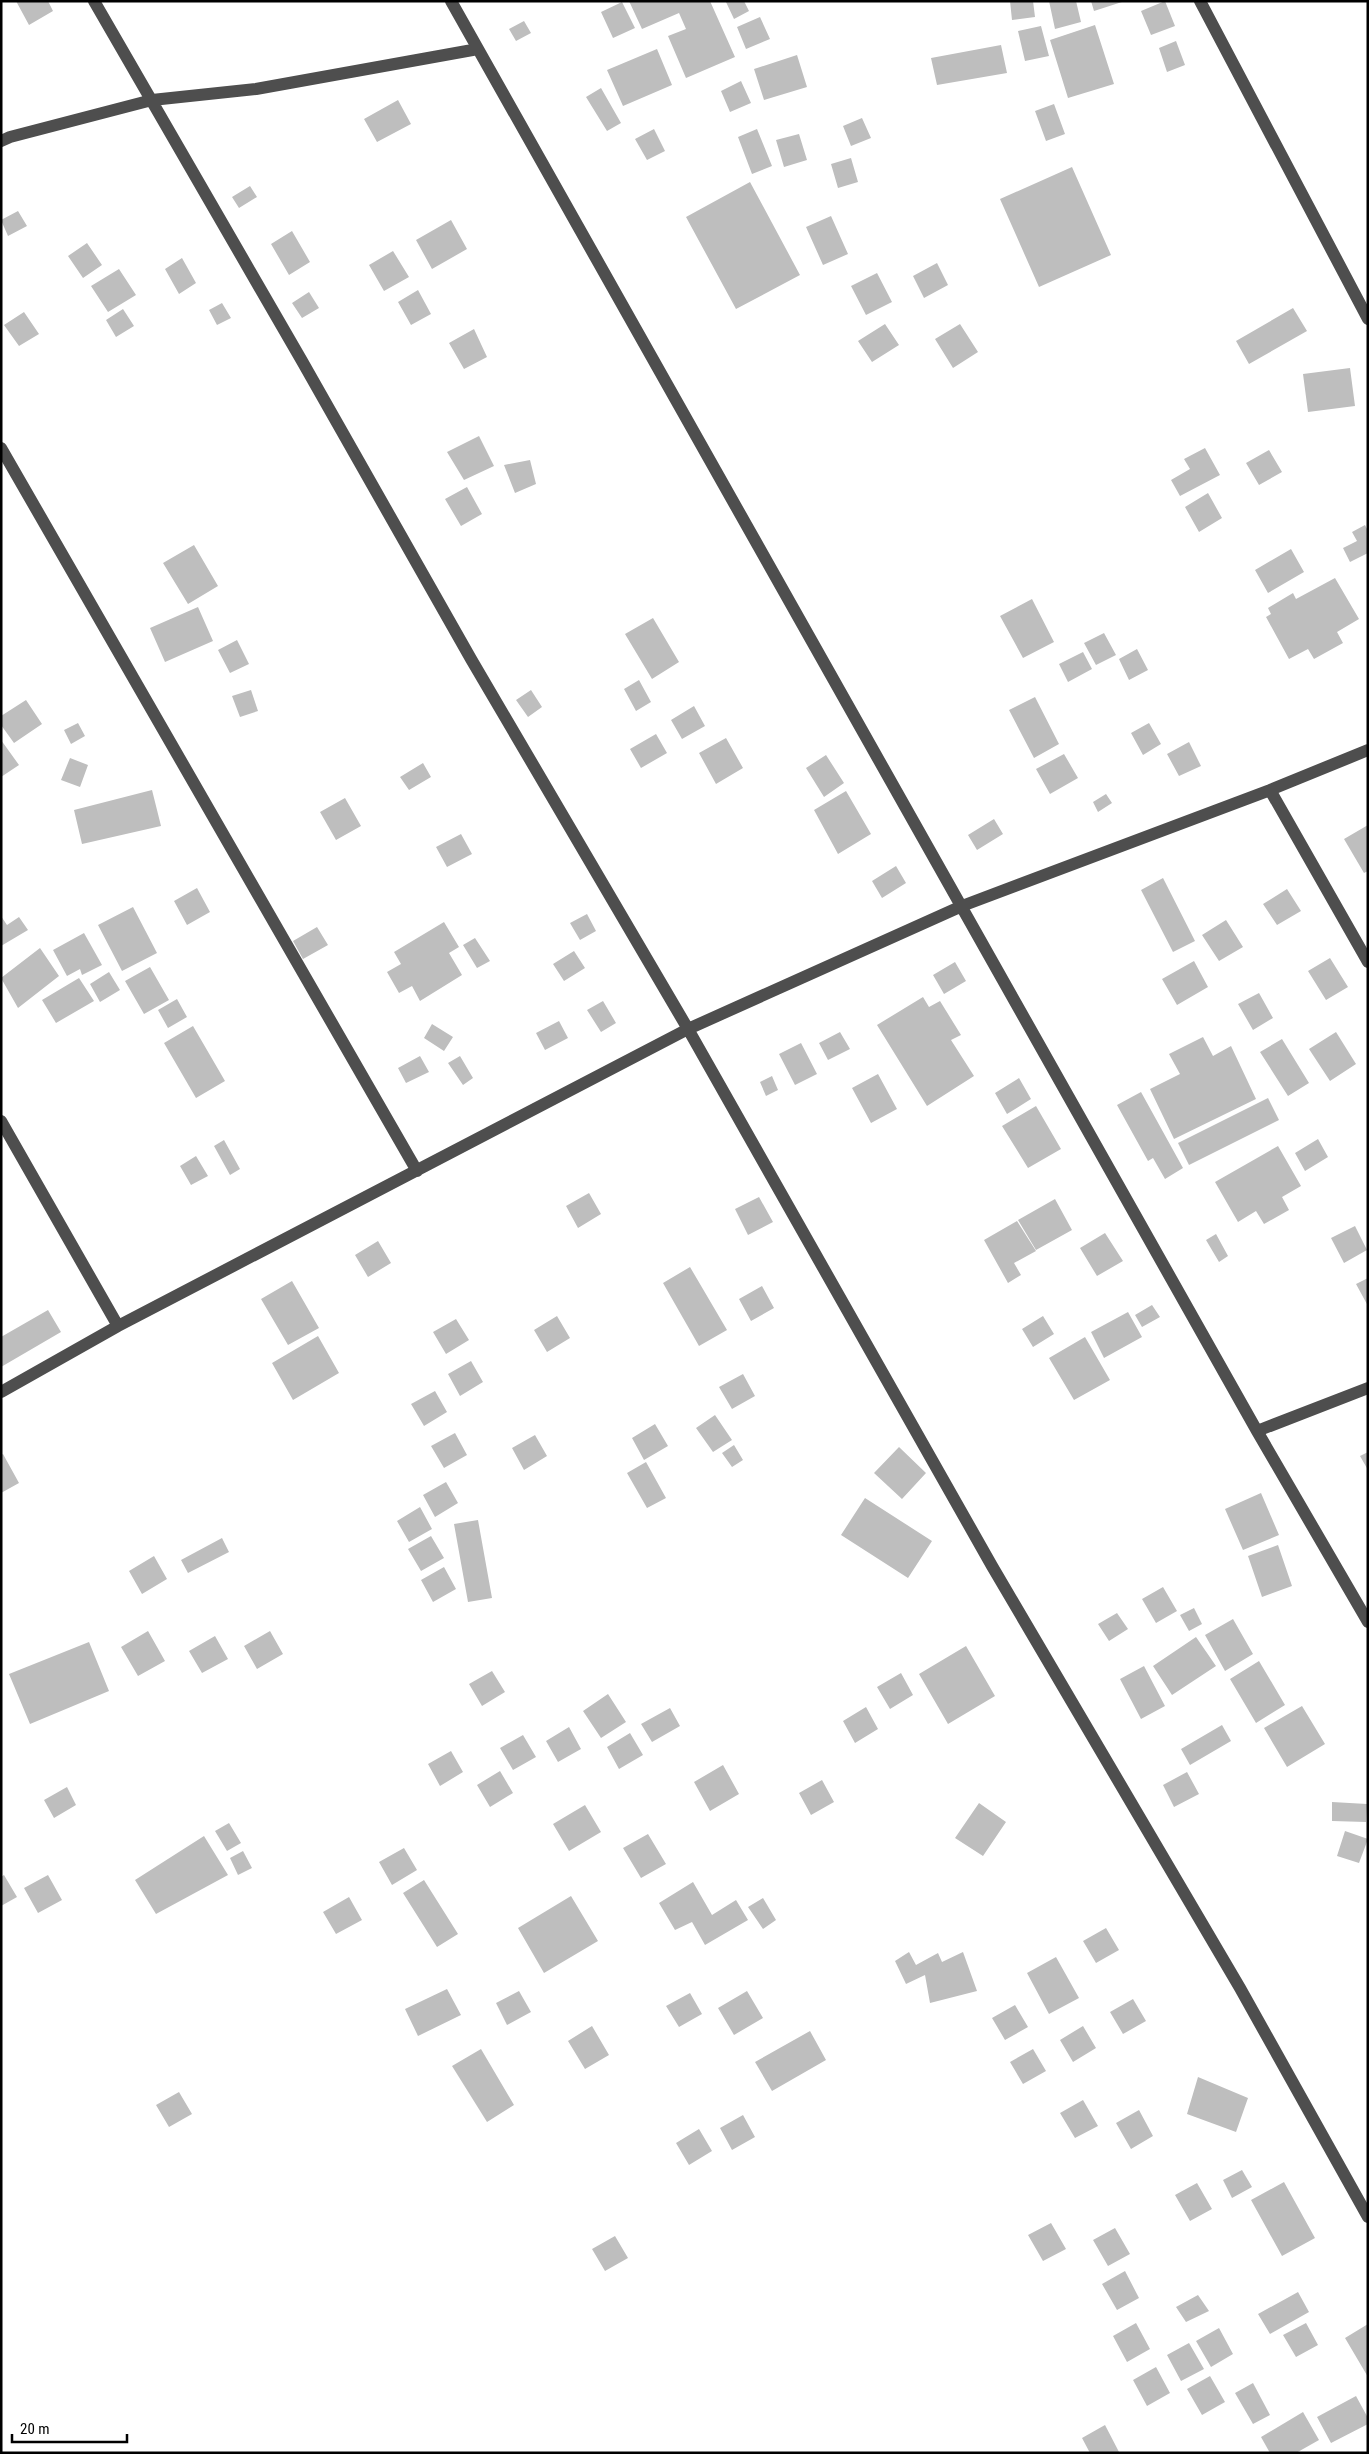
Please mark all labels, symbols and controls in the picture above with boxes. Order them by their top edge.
scale bar [12,2412,128,2444]
text: 20 m [20,2420,50,2438]

